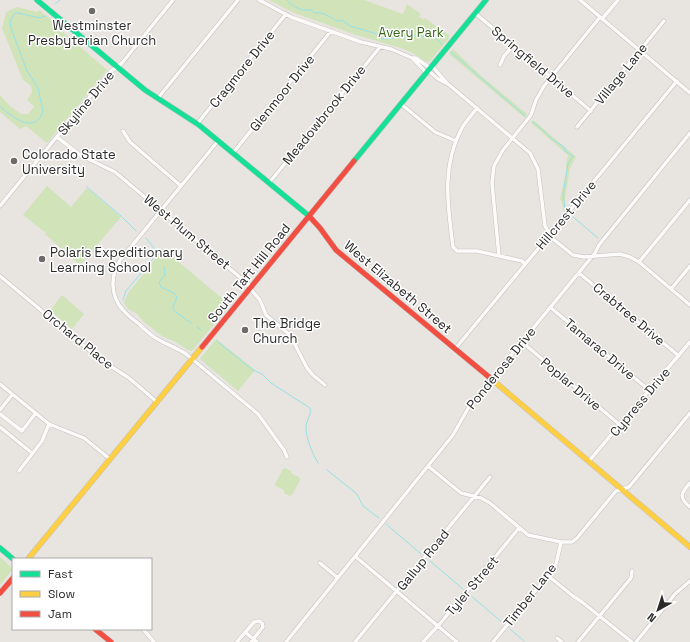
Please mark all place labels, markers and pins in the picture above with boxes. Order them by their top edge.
marker: Westminster Presbyterian Church [87,6,97,16]
place label: Westminster Presbyterian Church [28,17,156,49]
place label: Colorado State University [22,146,116,178]
marker: Colorado State University [9,156,19,166]
place label: Polaris Expeditionary Learning School [50,244,183,276]
marker: Polaris Expeditionary Learning School [37,254,47,264]
place label: The Bridge Church [253,315,321,347]
marker: The Bridge Church [240,325,250,335]

